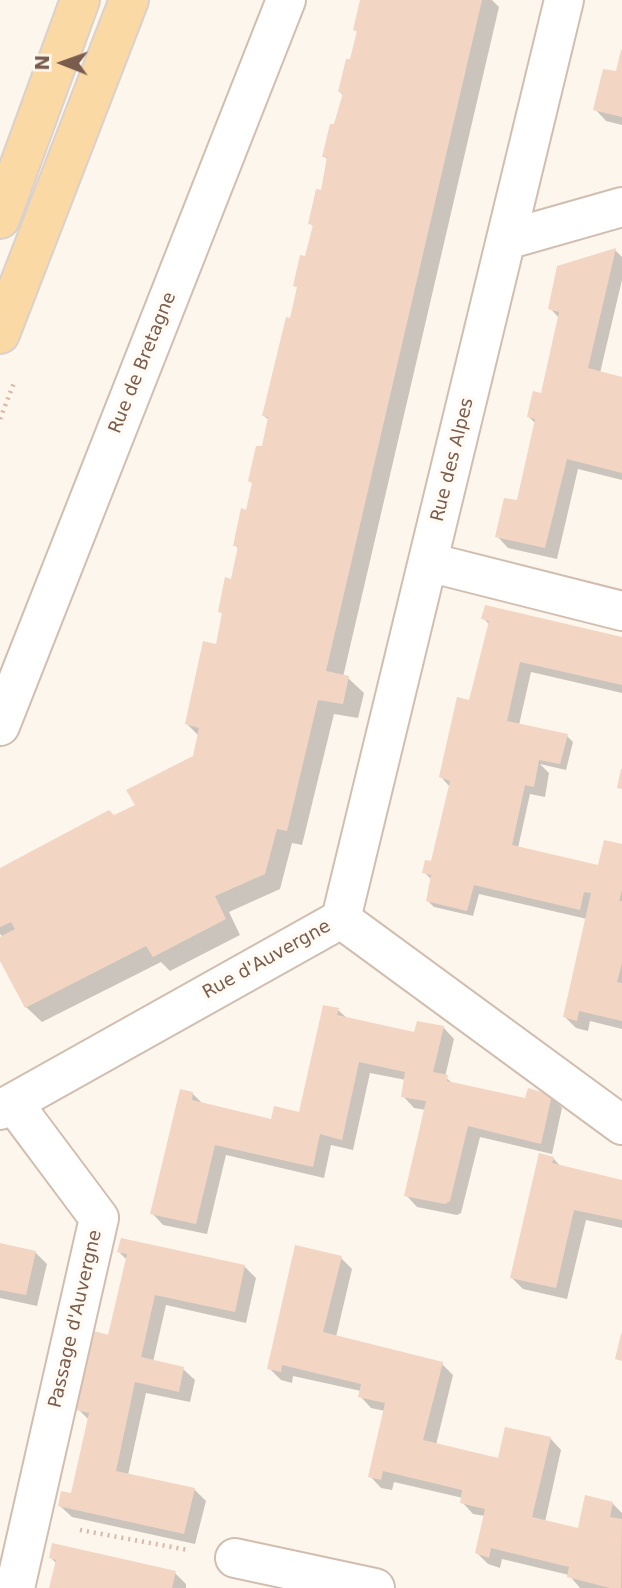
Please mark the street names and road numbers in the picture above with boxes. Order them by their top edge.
street label: Rue de Bretagne [105,289,181,437]
street label: Rue des Alpes [427,396,479,524]
street label: Rue d'Auvergne [199,916,335,1004]
street label: Passage d'Auvergne [45,1228,107,1410]

